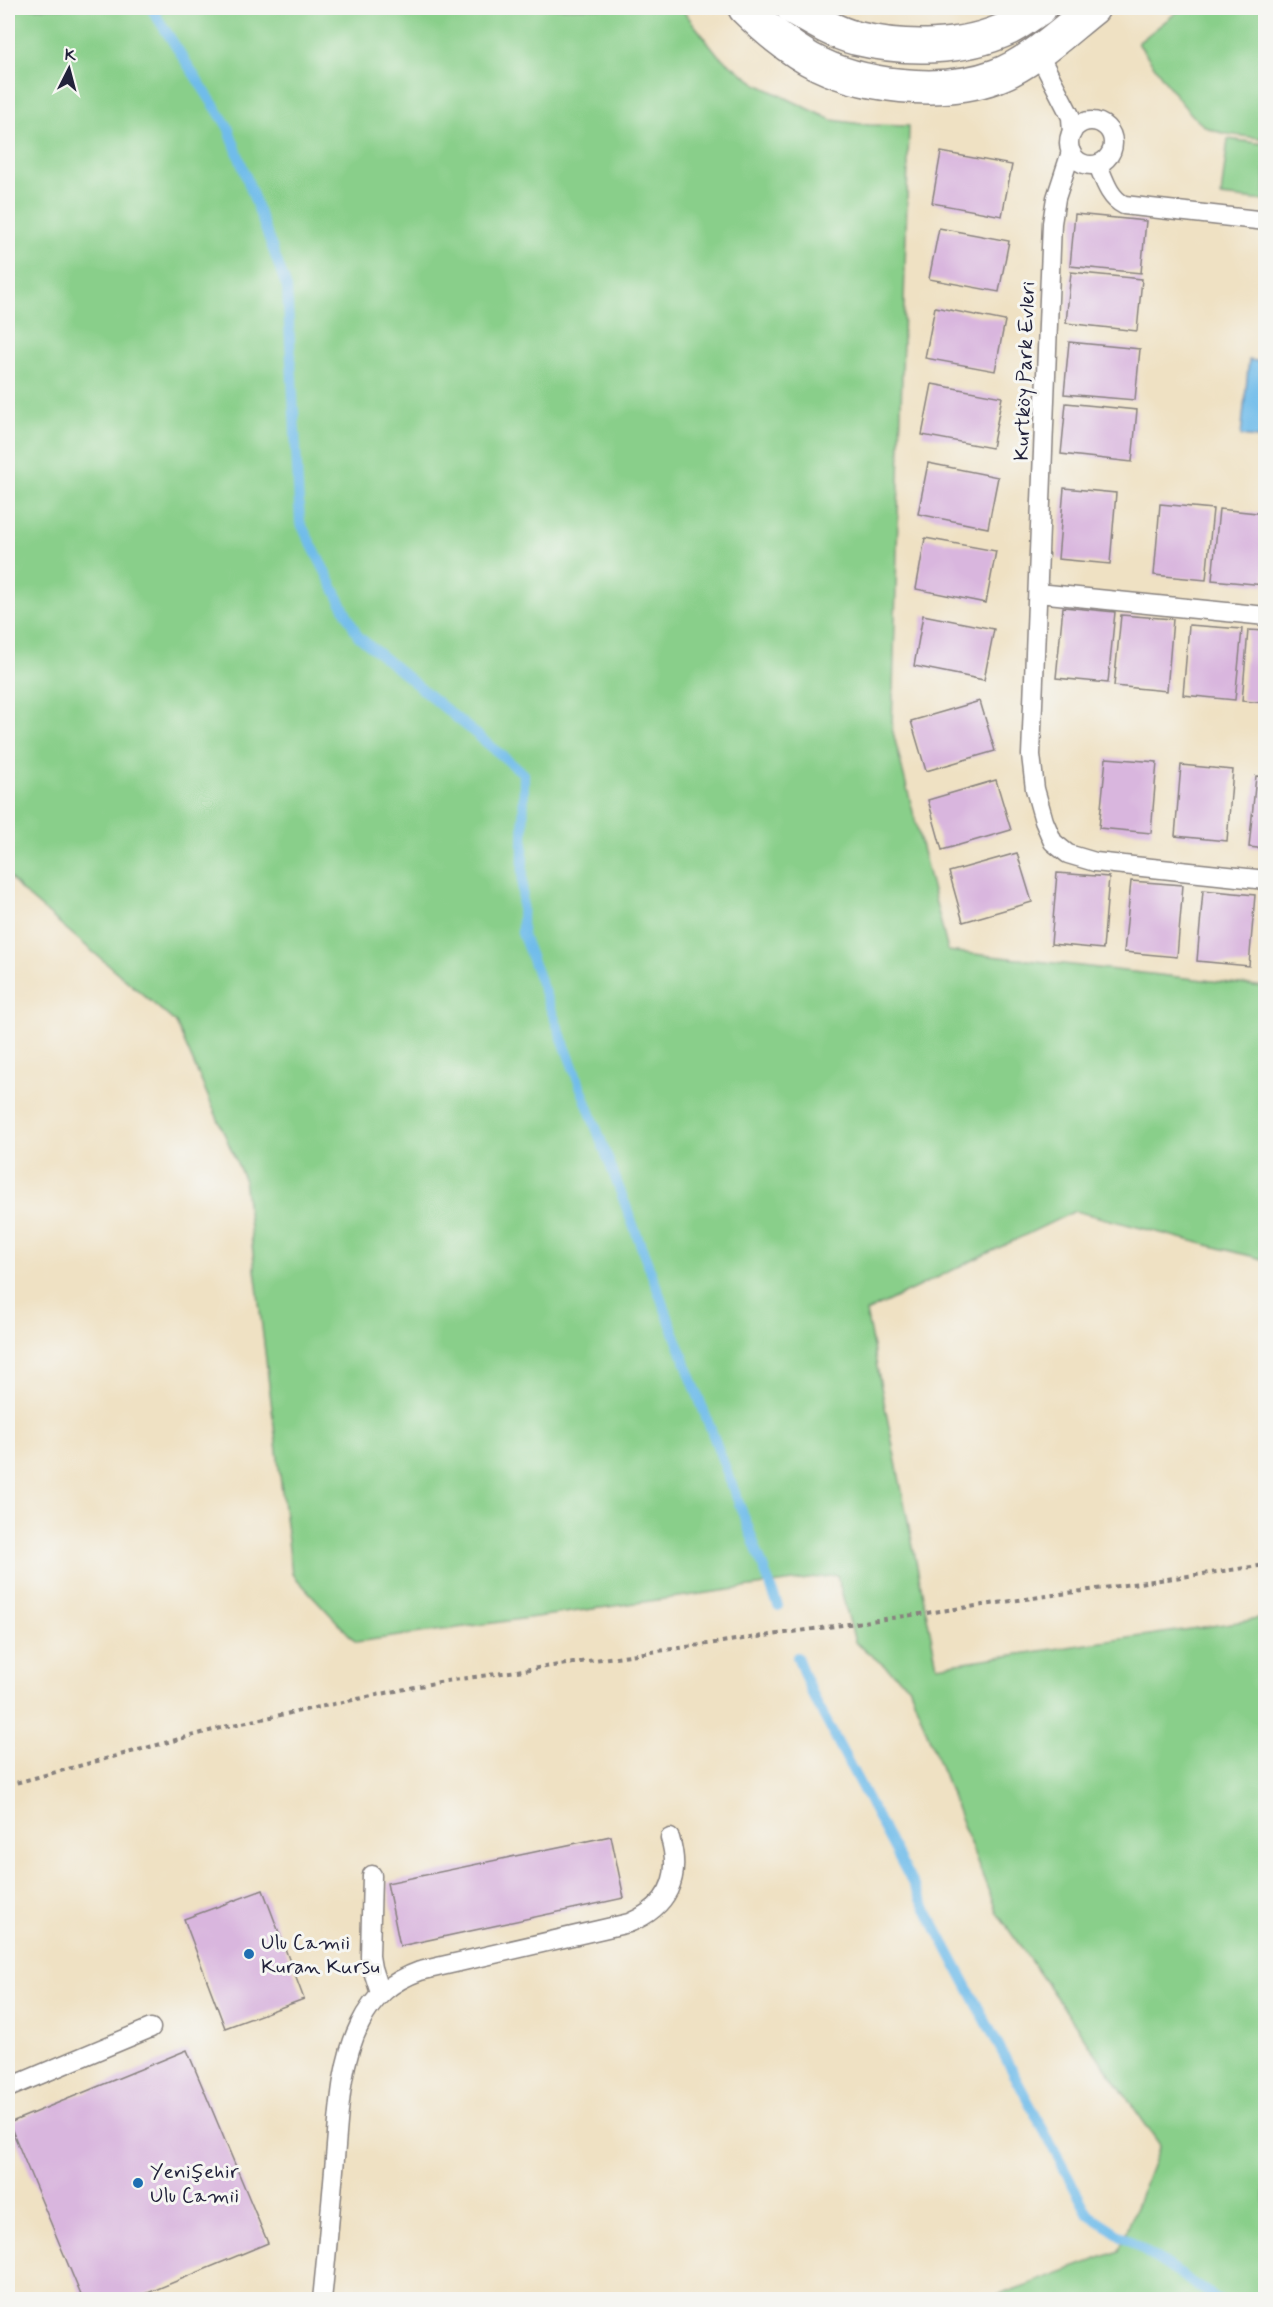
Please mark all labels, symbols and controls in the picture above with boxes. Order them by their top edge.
north arrow [39,39,99,99]
text: K [64,45,78,67]
street label: Kurtköy Park Evleri [1008,280,1042,461]
place label: Ulu Camii Kuran Kursu [261,1929,380,1981]
marker: Ulu Camii Kuran Kursu [242,1947,256,1961]
place label: Yenişehir Ulu Camii [150,2158,239,2210]
marker: Yenişehir Ulu Camii [131,2176,145,2190]

